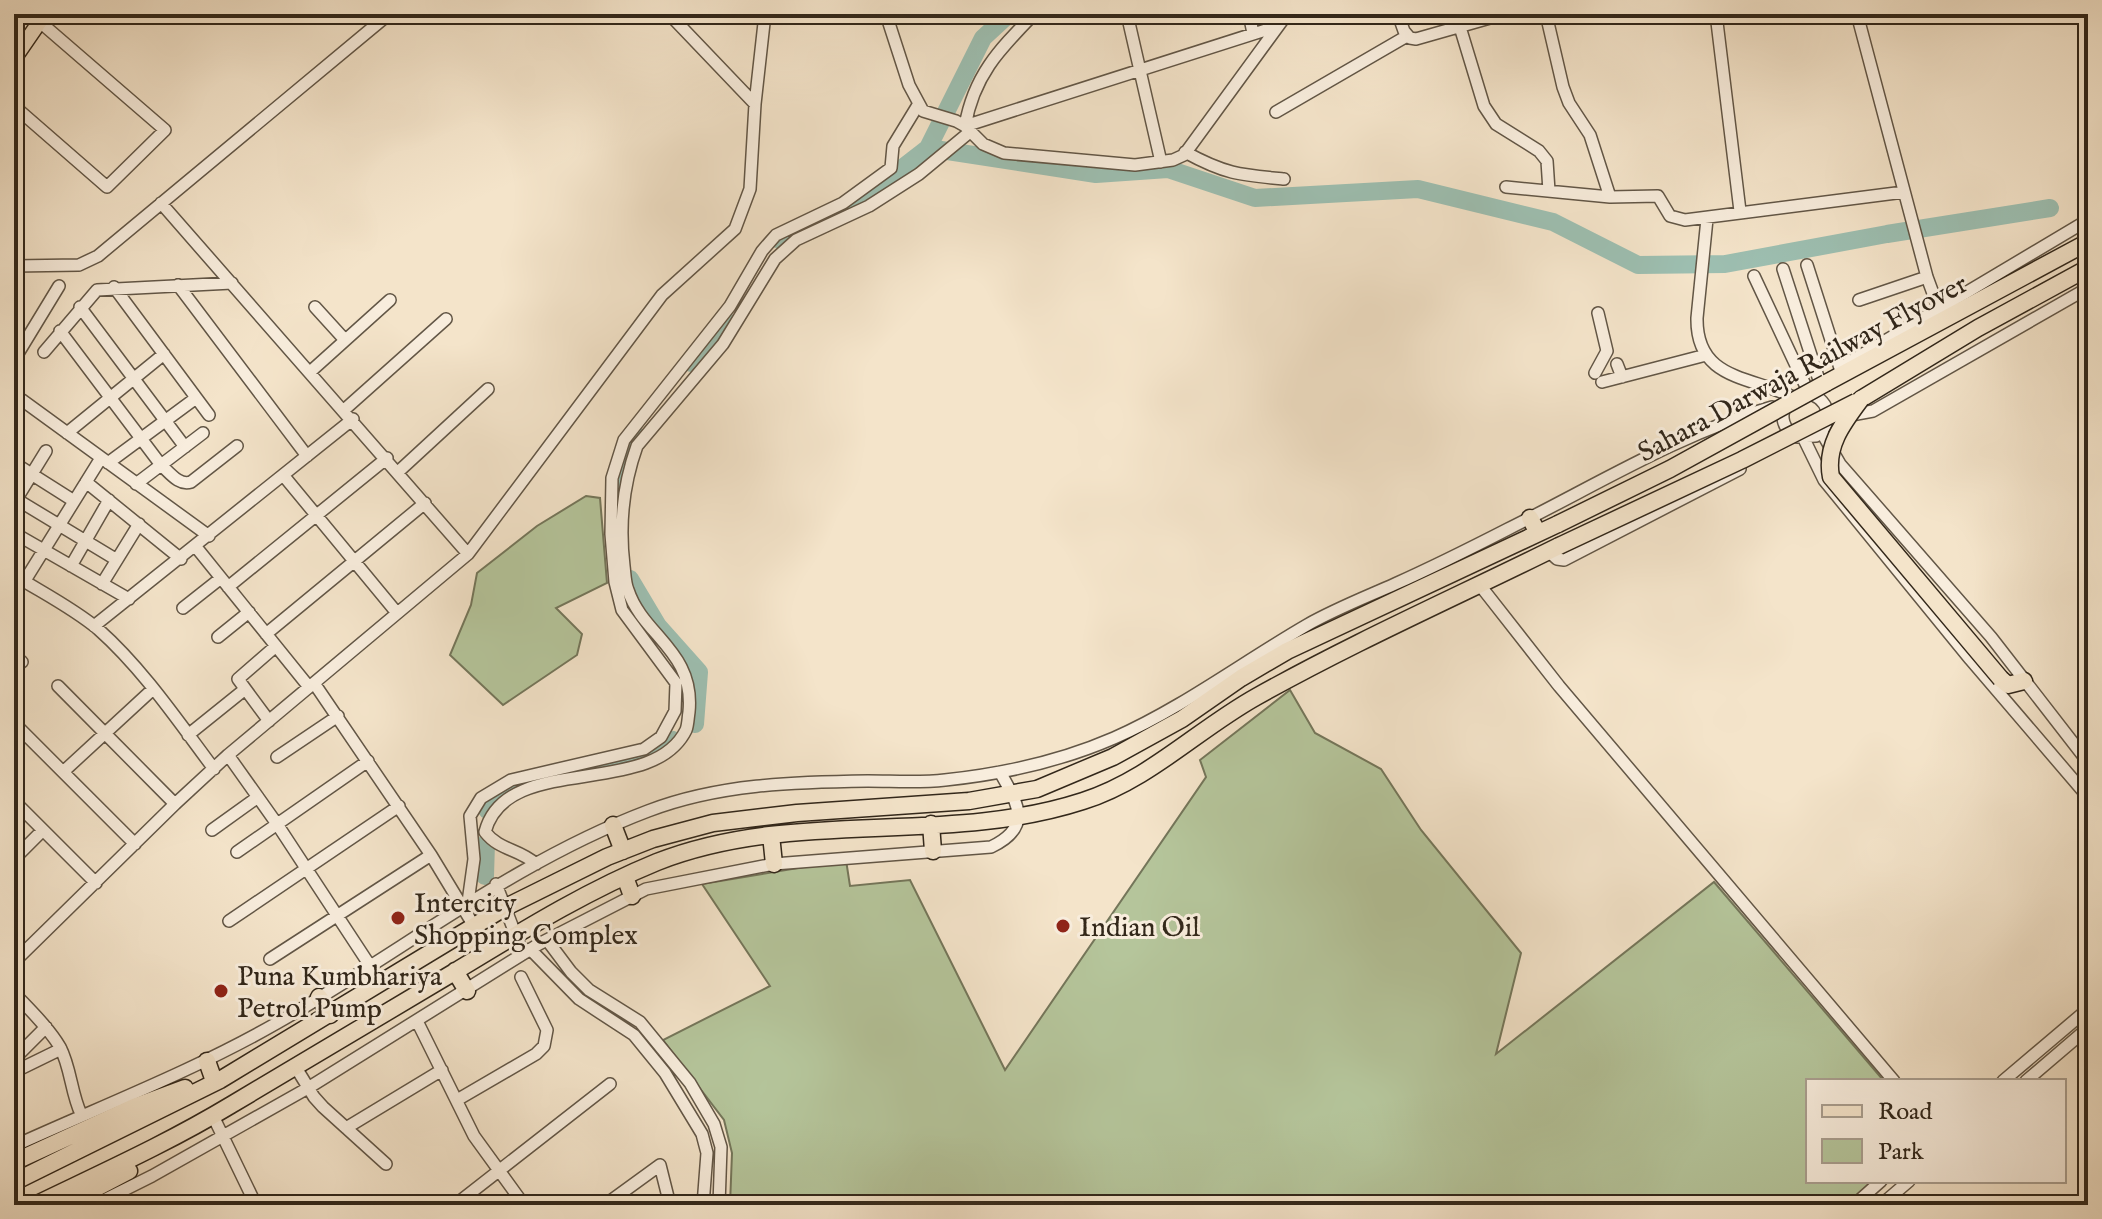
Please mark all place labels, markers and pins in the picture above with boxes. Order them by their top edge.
place label: Intercity Shopping Complex [414,887,638,954]
marker: Intercity Shopping Complex [389,909,407,927]
place label: Indian Oil [1079,911,1200,946]
marker: Indian Oil [1054,917,1072,935]
place label: Puna Kumbhariya Petrol Pump [237,960,443,1027]
marker: Puna Kumbhariya Petrol Pump [212,982,230,1000]

